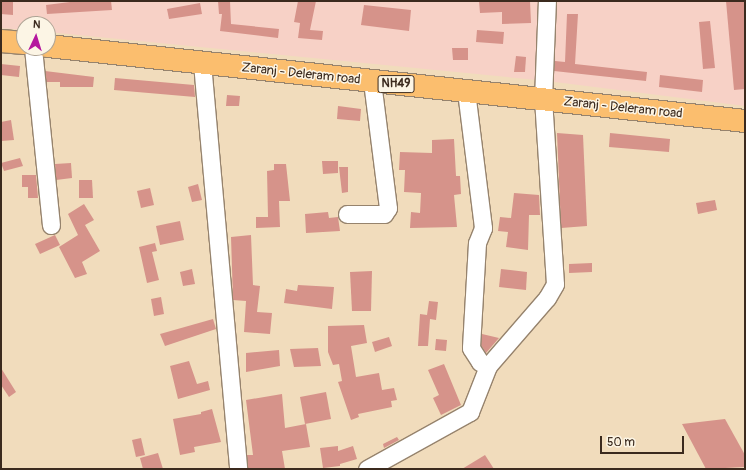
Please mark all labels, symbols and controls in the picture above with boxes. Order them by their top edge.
north arrow [16,16,56,56]
text: N [33,18,41,31]
street label: Zaranj - Deleram road [241,60,361,88]
road number: NH49 [377,74,415,94]
street label: Zaranj - Deleram road [563,94,683,122]
scale bar [602,428,686,454]
text: 50 m [607,435,635,450]

